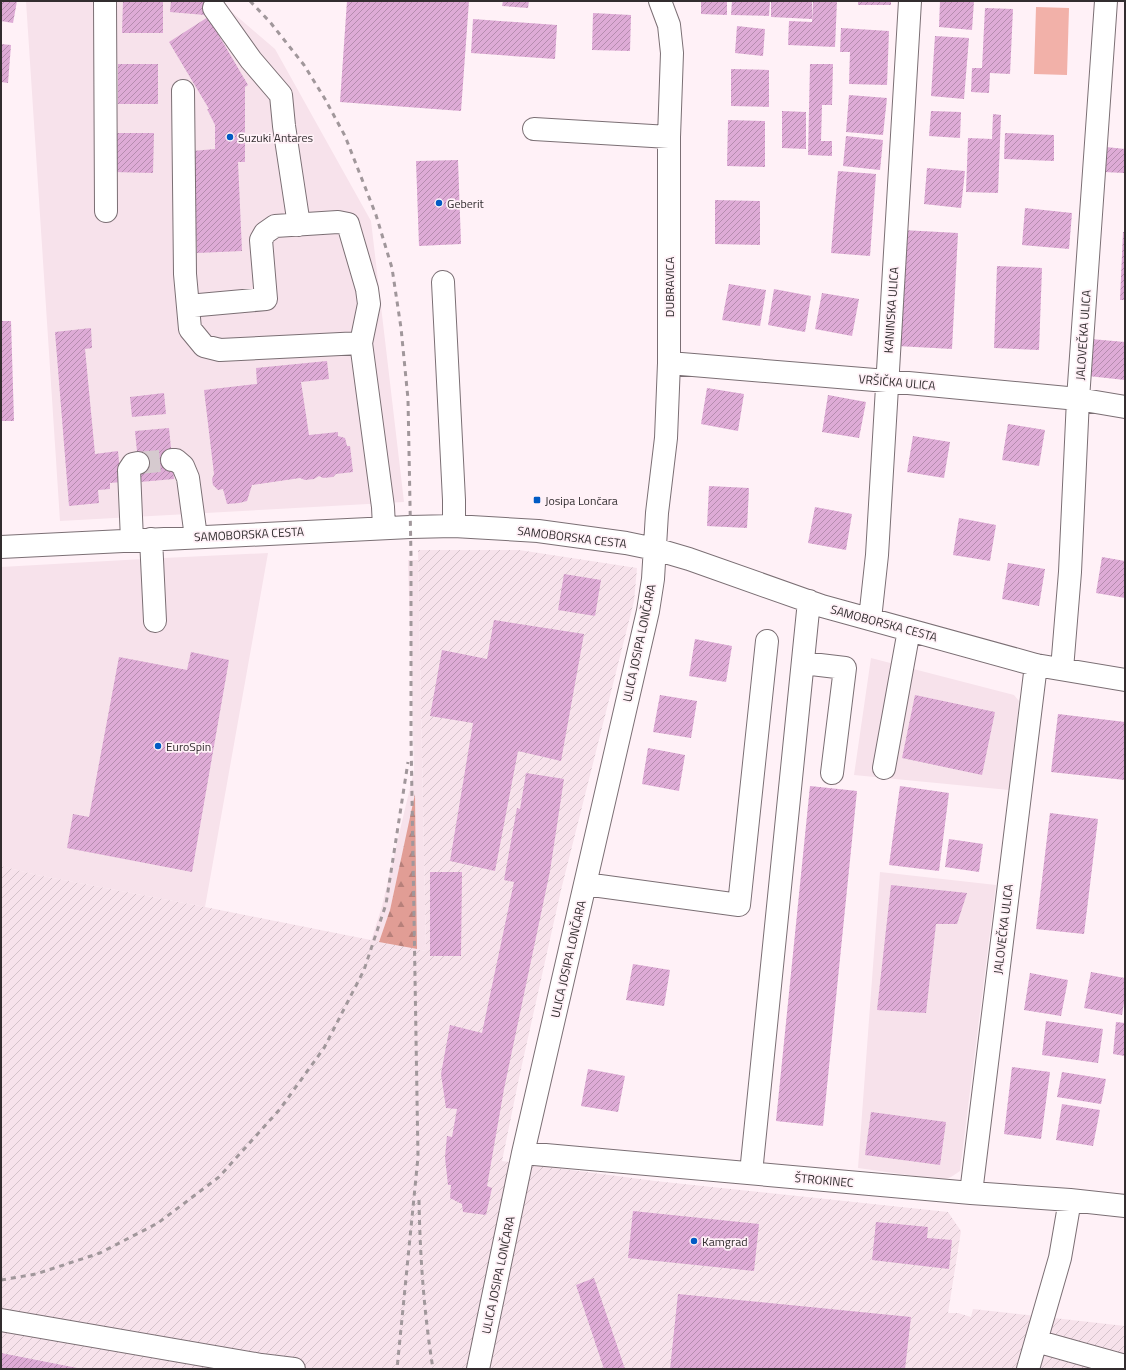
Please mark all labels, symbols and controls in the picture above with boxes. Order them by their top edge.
place label: Suzuki Antares [238,128,314,147]
marker: Suzuki Antares [225,132,235,142]
place label: Geberit [447,194,485,213]
marker: Geberit [434,198,444,208]
street label: DUBRAVICA [660,257,679,317]
street label: KANINSKA ULICA [879,266,903,354]
street label: JALOVEČKA ULICA [1070,289,1096,381]
street label: VRŠIČKA ULICA [858,369,936,395]
place label: Josipa Lončara [545,491,618,510]
marker: Josipa Lončara [532,495,542,505]
street label: SAMOBORSKA CESTA [516,521,628,553]
street label: SAMOBORSKA CESTA [194,522,304,546]
street label: ULICA JOSIPA LONČARA [617,582,661,704]
street label: SAMOBORSKA CESTA [828,600,940,646]
place label: EuroSpin [166,737,211,756]
marker: EuroSpin [153,741,163,751]
street label: JALOVEČKA ULICA [988,883,1018,975]
street label: ULICA JOSIPA LONČARA [545,898,591,1020]
street label: ŠTROKINEC [794,1168,855,1192]
street label: ULICA JOSIPA LONČARA [476,1214,520,1336]
place label: Kamgrad [702,1232,748,1251]
marker: Kamgrad [689,1236,699,1246]

